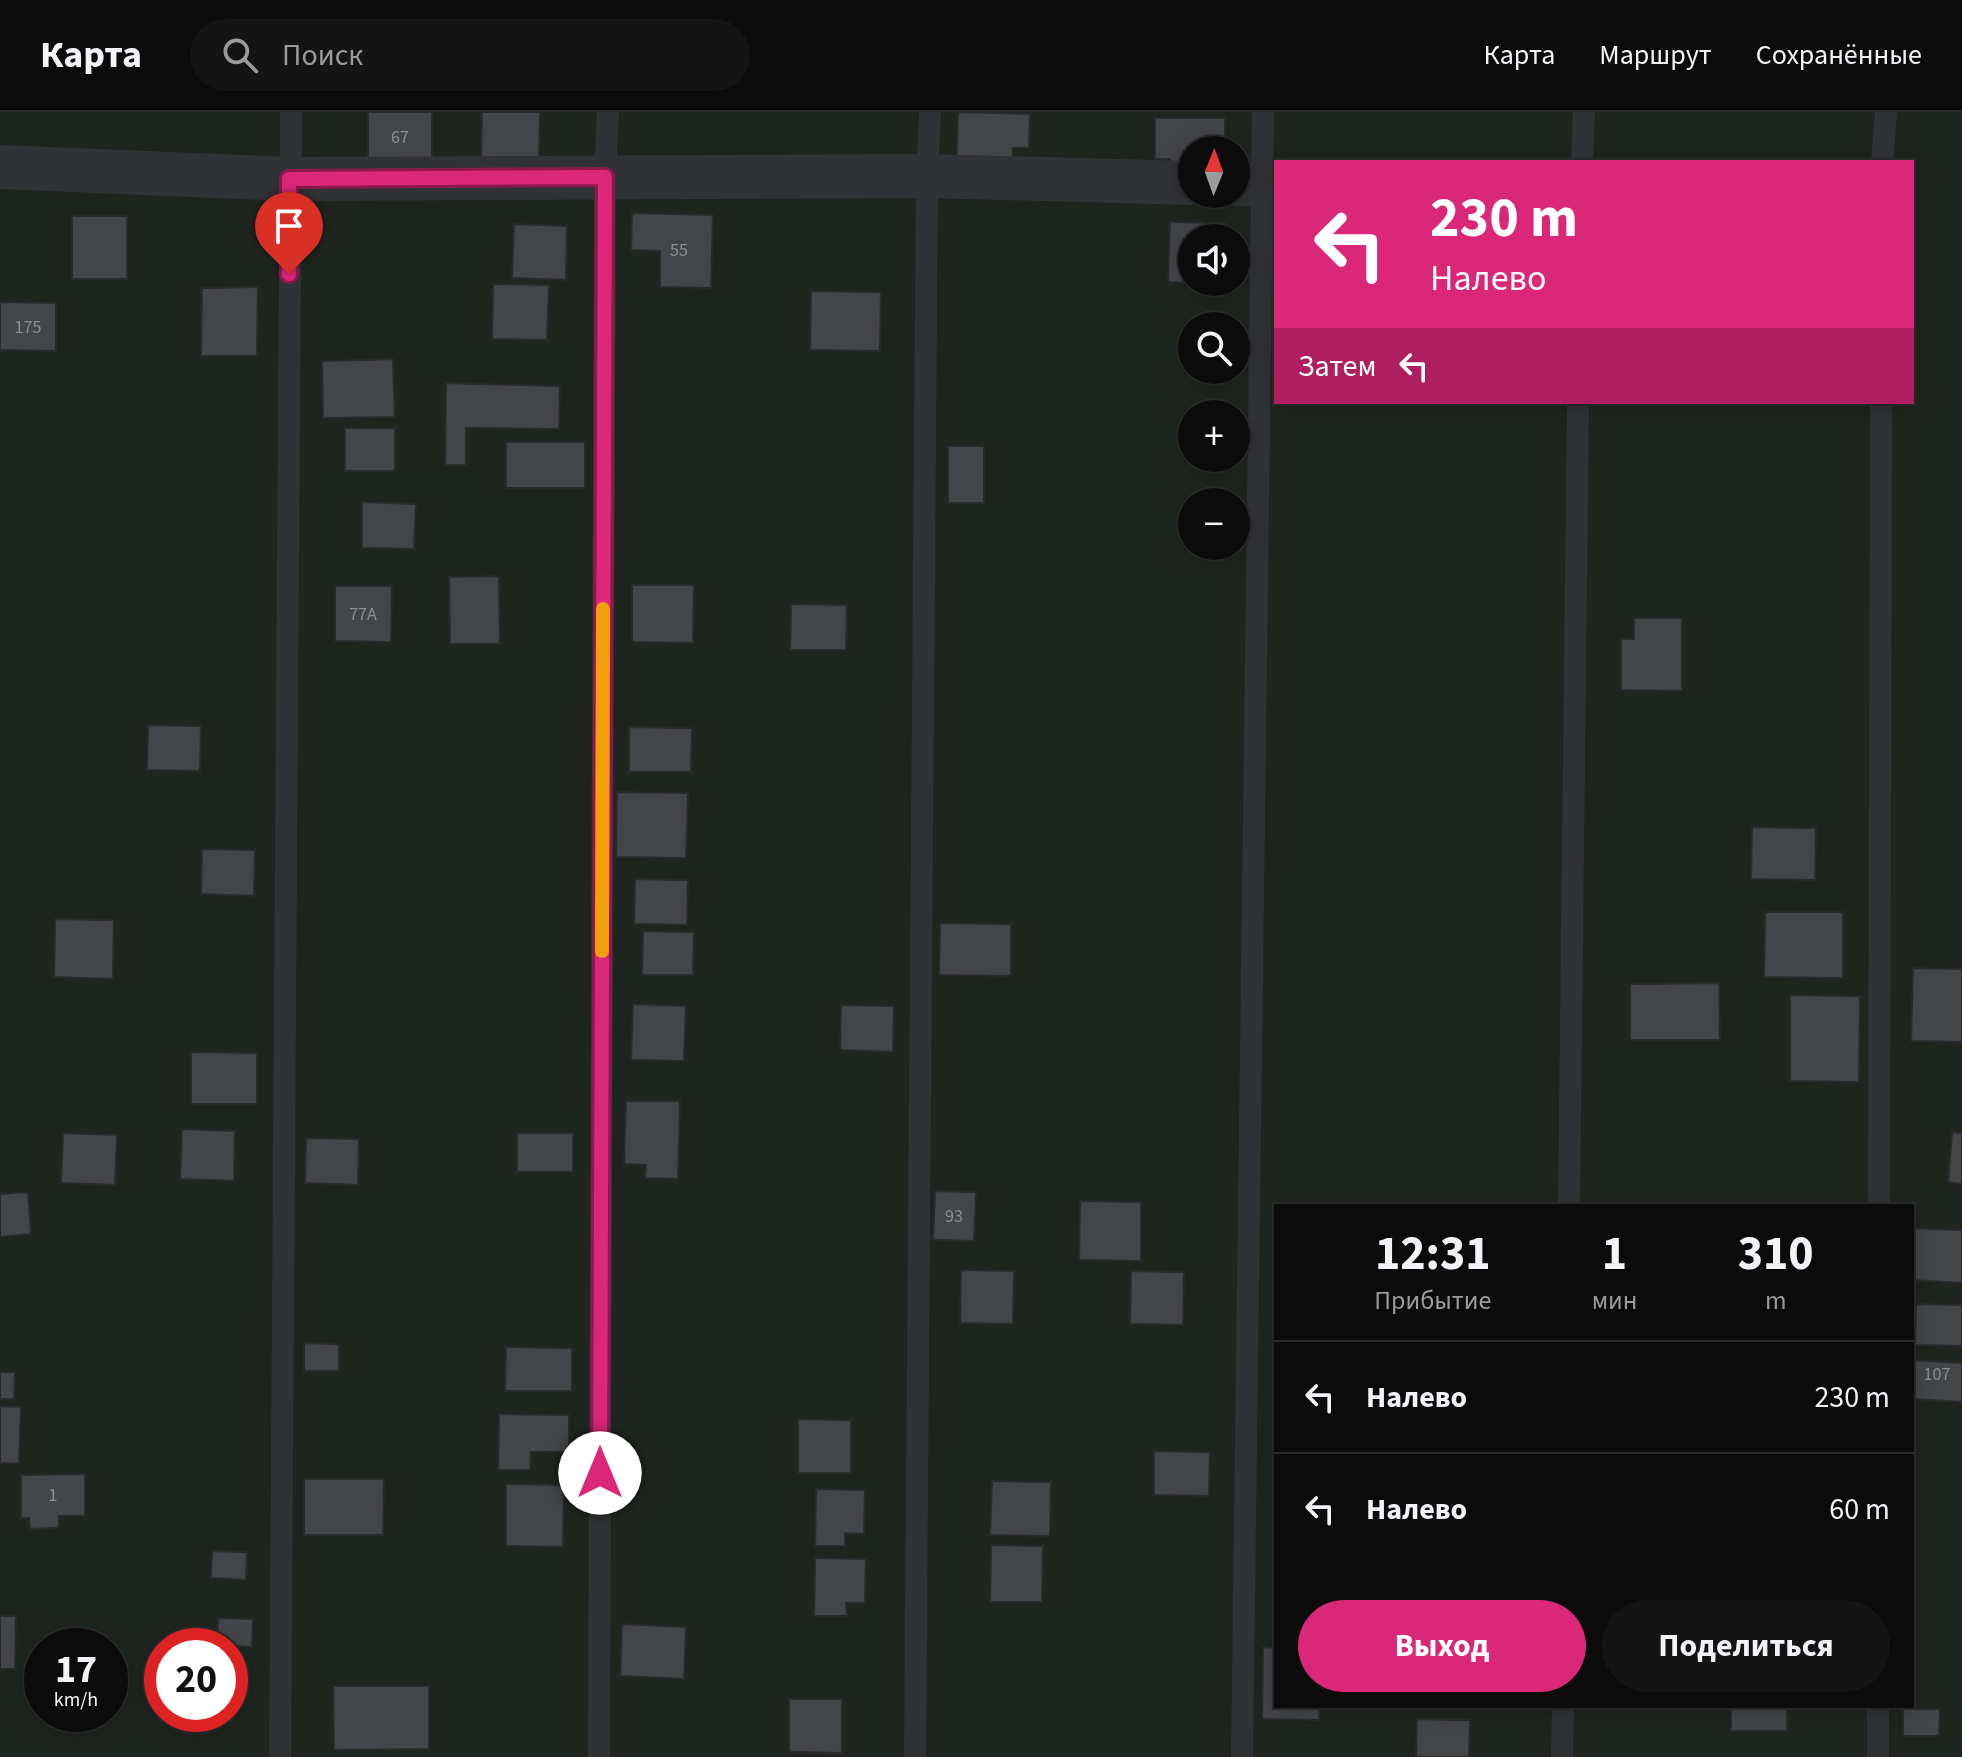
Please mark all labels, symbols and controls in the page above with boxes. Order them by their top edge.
search box [190,19,750,91]
text: Карта [40,28,142,82]
icon: search [218,33,262,77]
text: Поиск [282,34,363,77]
text: Карта [1484,35,1555,75]
text: Маршрут [1599,35,1712,75]
text: Сохранённые [1756,35,1922,75]
house number: 67 [391,125,409,150]
north arrow [1178,136,1250,208]
map controls [1178,136,1250,560]
text: 230 m [1430,179,1578,258]
pin [255,192,323,274]
icon: left [1298,192,1402,296]
icon: arrive [267,204,311,248]
button: sound [1178,224,1250,296]
house number: 55 [670,238,688,263]
text: Налево [1430,253,1546,304]
button: search [1178,312,1250,384]
house number: 175 [15,315,41,340]
icon: left [1392,344,1436,388]
text: Затем [1298,345,1376,388]
button: + [1178,400,1250,472]
button: − [1178,488,1250,560]
house number: 77А [349,602,377,627]
house number: 93 [945,1204,963,1229]
text: 12:31 [1375,1220,1491,1288]
text: 1 [1602,1220,1627,1288]
text: 310 [1738,1220,1814,1288]
text: Прибытие [1374,1282,1491,1319]
text: мин [1592,1282,1637,1319]
text: m [1765,1282,1786,1319]
house number: 107 [1924,1362,1950,1387]
icon: left [1298,1375,1342,1419]
text: Налево [1366,1376,1467,1419]
text: 230 m [1814,1376,1890,1419]
position arrow [558,1431,642,1515]
house number: 1 [49,1483,57,1508]
icon: left [1298,1487,1342,1531]
text: Налево [1366,1488,1467,1531]
text: 60 m [1829,1488,1890,1531]
button: Выход [1298,1600,1586,1692]
button: Поделиться [1602,1600,1890,1692]
speed limit sign: 20 [144,1628,248,1732]
text: 17 [55,1641,97,1698]
text: km/h [54,1686,98,1714]

